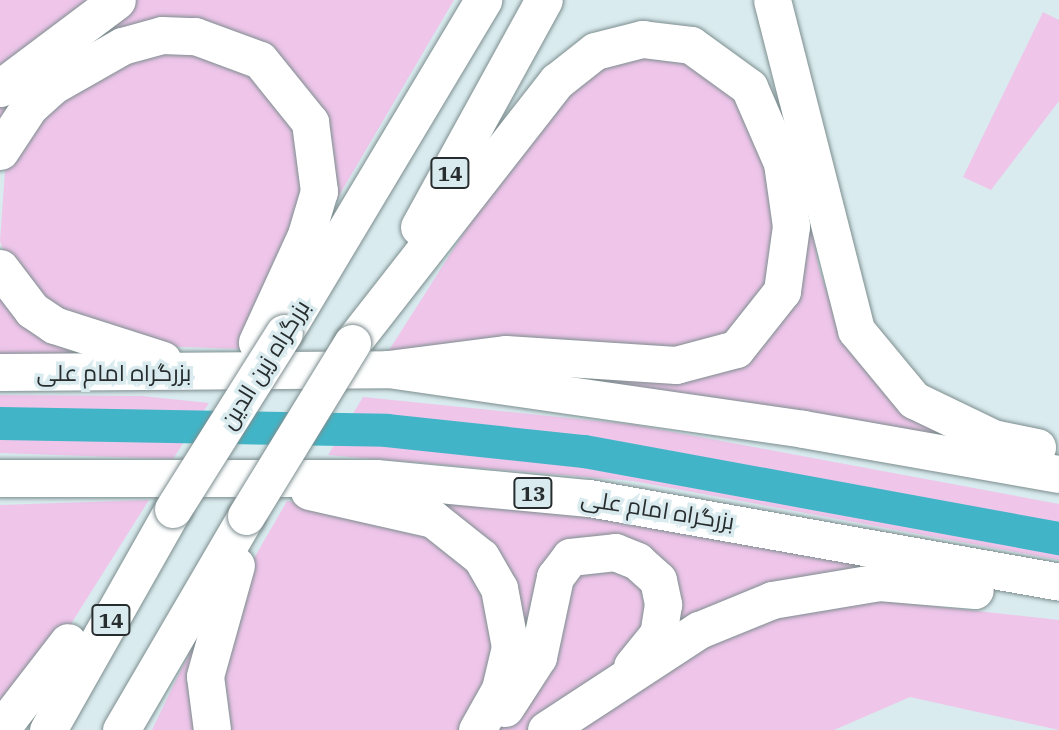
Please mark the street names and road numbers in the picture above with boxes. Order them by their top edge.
road number: 14 [429,156,471,190]
street label: بزرگراه زین الدین [213,294,315,434]
street label: بزرگراه امام علی [37,358,191,386]
road number: 13 [512,476,554,510]
street label: بزرگراه امام علی [579,483,737,535]
road number: 14 [90,602,132,638]

